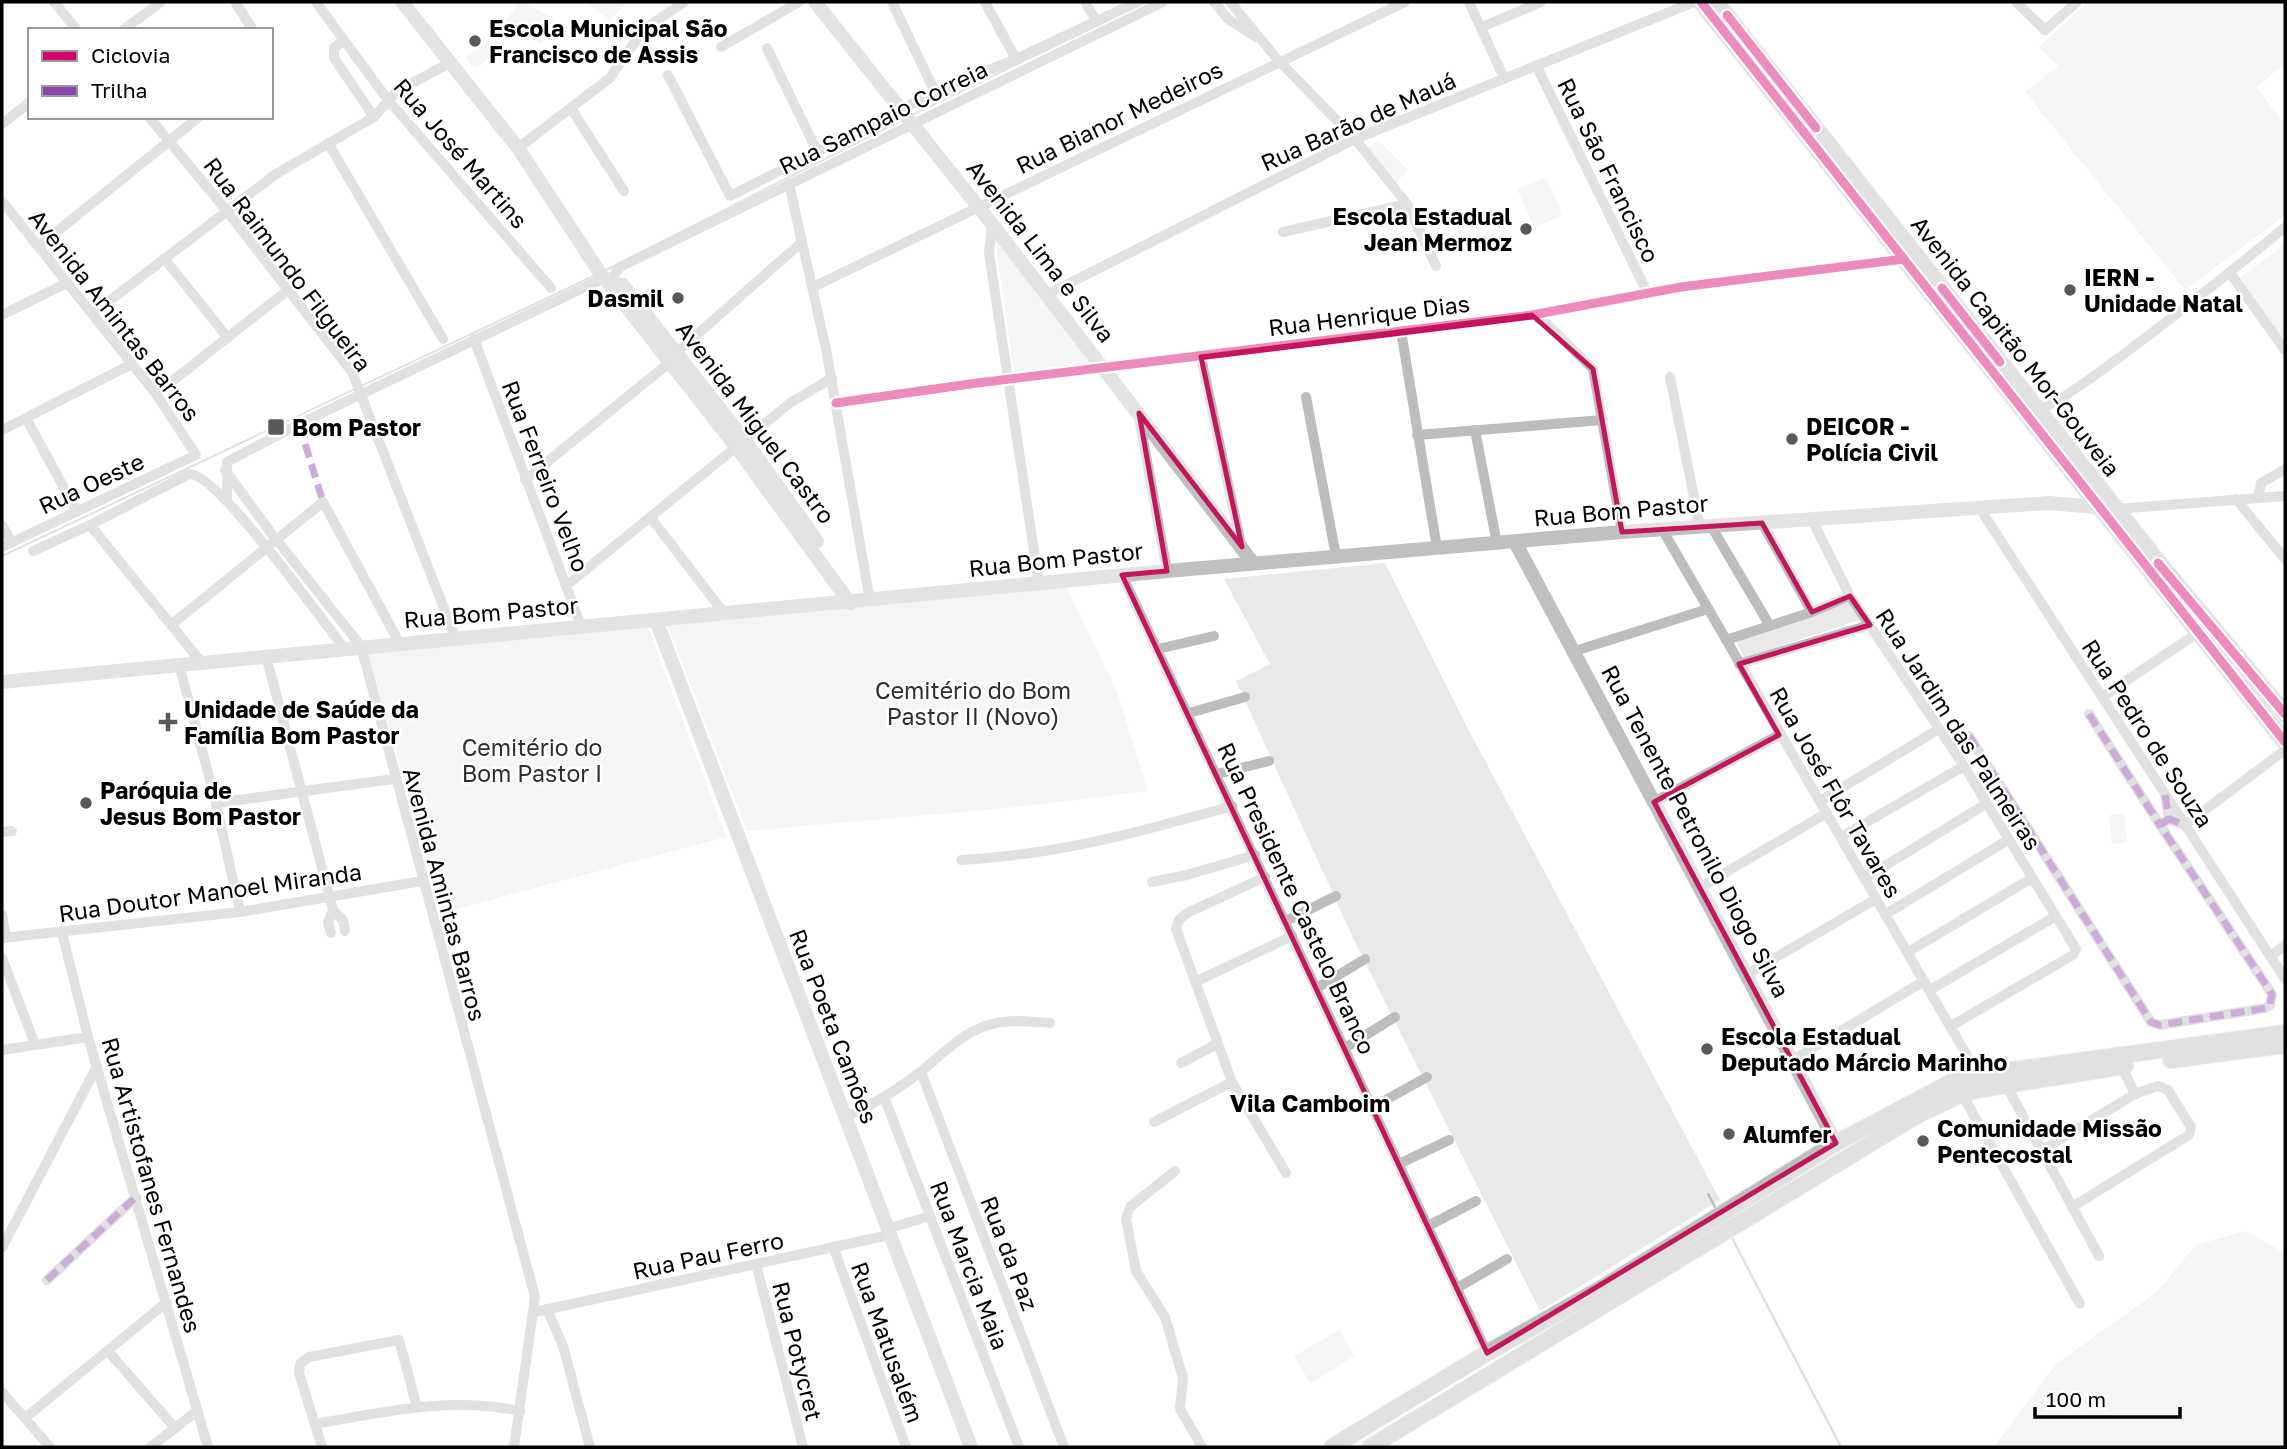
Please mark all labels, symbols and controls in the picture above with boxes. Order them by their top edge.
place label: Escola Municipal São Francisco de Assis [489,14,728,68]
legend [28,28,273,119]
marker: Escola Municipal São Francisco de Assis [467,33,483,49]
text: Ciclovia [91,42,170,68]
street label: Rua Sampaio Correia [774,54,992,180]
street label: Rua Bianor Medeiros [1011,55,1227,179]
street label: Rua Barão de Mauá [1256,65,1460,177]
street label: Rua José Martins [388,72,534,234]
street label: Rua São Francisco [1552,73,1666,267]
text: Trilha [91,77,147,103]
street label: Rua Raimundo Filgueira [198,151,378,377]
street label: Avenida Lima e Silva [961,154,1121,348]
place label: Escola Estadual Jean Mermoz [1332,202,1512,256]
street label: Avenida Amintas Barros [24,204,206,426]
street label: Avenida Capitão Mor-Gouveia [1906,210,2126,482]
marker: Escola Estadual Jean Mermoz [1518,221,1534,237]
place label: IERN - Unidade Natal [2084,263,2243,317]
marker: IERN - Unidade Natal [2062,282,2078,298]
place label: Dasmil [587,284,664,312]
street label: Rua Henrique Dias [1267,289,1471,341]
marker: Dasmil [670,290,686,306]
street label: Avenida Miguel Castro [671,315,841,529]
street label: Rua Ferreiro Velho [497,376,595,576]
place label: DEICOR - Polícia Civil [1806,412,1938,466]
place label: Bom Pastor [292,413,421,441]
marker: Bom Pastor [266,417,286,437]
marker: DEICOR - Polícia Civil [1784,431,1800,447]
street label: Rua Oeste [34,446,148,520]
street label: Rua Bom Pastor [1533,488,1709,532]
street label: Rua Bom Pastor [967,536,1145,582]
street label: Rua Bom Pastor [403,590,579,634]
street label: Rua Jardim das Palmeiras [1870,603,2048,855]
street label: Rua Pedro de Souza [2077,634,2219,832]
street label: Rua Tenente Petronilo Diogo Silva [1596,660,1796,1002]
park label: Cemitério do Bom Pastor II (Novo) [875,676,1071,730]
street label: Rua José Flôr Tavares [1764,681,1908,903]
place label: Unidade de Saúde da Família Bom Pastor [184,695,419,749]
marker: Unidade de Saúde da Família Bom Pastor [158,712,178,732]
park label: Cemitério do Bom Pastor I [462,733,602,787]
street label: Rua Presidente Castelo Branco [1212,738,1382,1058]
street label: Avenida Amintas Barros [398,764,492,1024]
place label: Paróquia de Jesus Bom Pastor [100,776,301,830]
marker: Paróquia de Jesus Bom Pastor [78,795,94,811]
street label: Rua Doutor Manoel Miranda [57,857,363,927]
street label: Rua Poeta Camões [784,925,884,1127]
place label: Escola Estadual Deputado Márcio Marinho [1721,1022,2008,1076]
street label: Rua Artistofanes Fernandes [96,1034,208,1336]
marker: Escola Estadual Deputado Márcio Marinho [1699,1041,1715,1057]
district label: Vila Camboim [1230,1088,1390,1117]
place label: Comunidade Missão Pentecostal [1937,1114,2162,1168]
place label: Alumfer [1743,1120,1831,1148]
marker: Alumfer [1721,1126,1737,1142]
marker: Comunidade Missão Pentecostal [1915,1133,1931,1149]
street label: Rua Marcia Maia [925,1177,1015,1353]
street label: Rua da Paz [975,1192,1045,1314]
street label: Rua Pau Ferro [630,1225,786,1285]
street label: Rua Matusalém [846,1258,930,1426]
street label: Rua Potycret [767,1279,829,1423]
scale bar [2035,1376,2180,1420]
text: 100 m [2046,1386,2106,1412]

